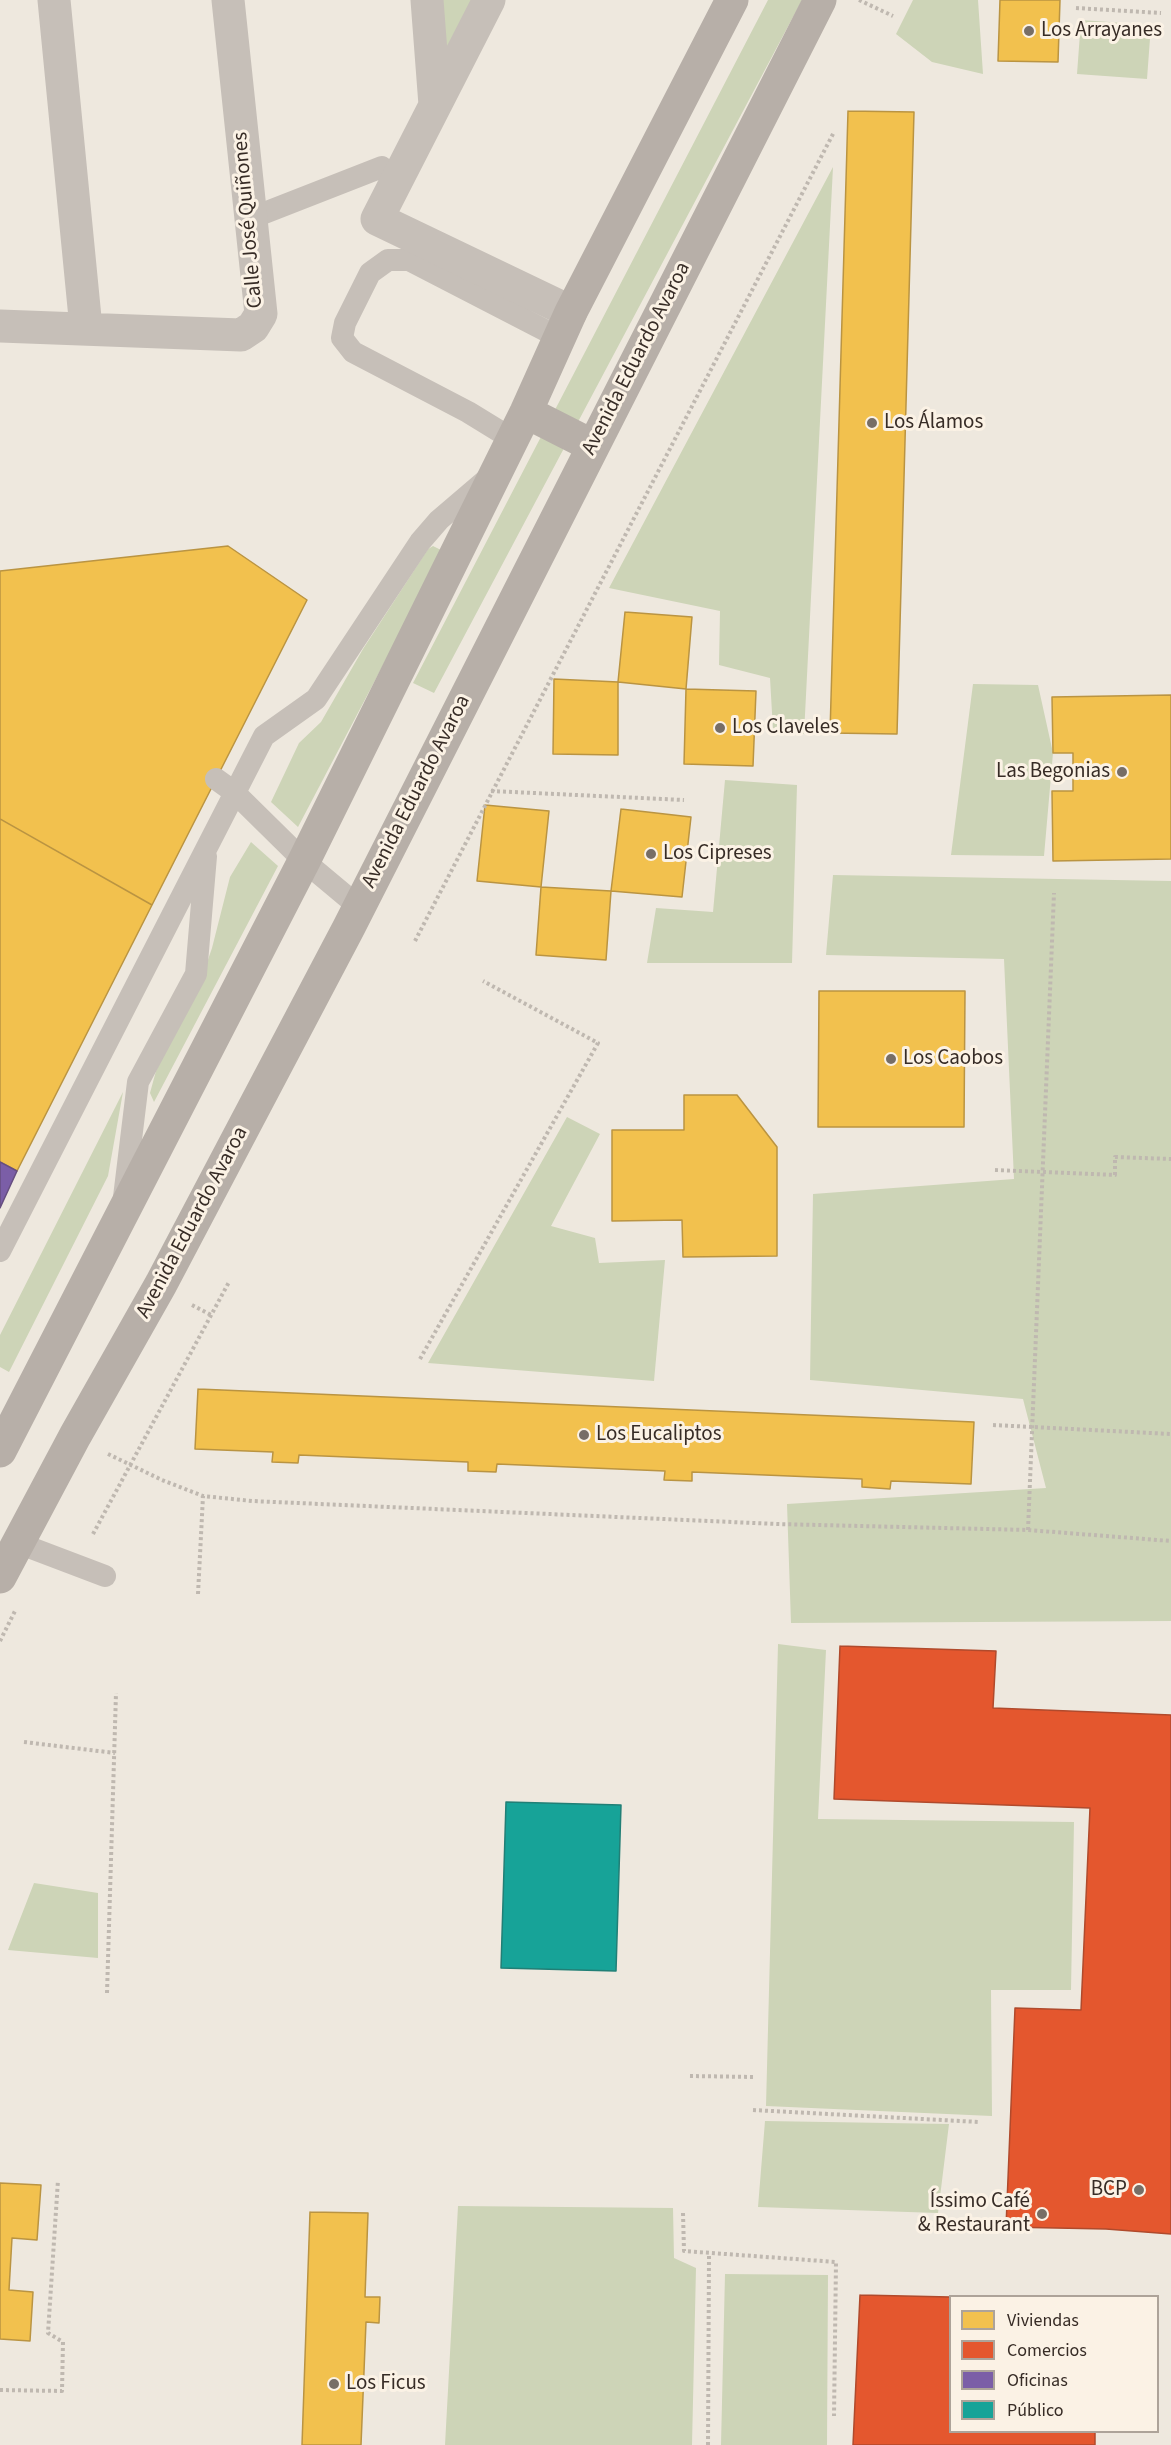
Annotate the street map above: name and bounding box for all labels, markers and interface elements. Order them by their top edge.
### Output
place label: Los Arrayanes [1041,18,1162,44]
marker: Los Arrayanes [1022,24,1036,38]
street label: Calle José Quiñones [229,131,269,309]
street label: Avenida Eduardo Avaroa [577,258,697,460]
place label: Los Álamos [884,410,983,436]
marker: Los Álamos [865,416,879,430]
street label: Avenida Eduardo Avaroa [357,691,477,893]
place label: Los Claveles [732,715,839,741]
marker: Los Claveles [713,721,727,735]
place label: Las Begonias [996,759,1110,785]
marker: Las Begonias [1115,765,1129,779]
place label: Los Cipreses [663,841,772,867]
marker: Los Cipreses [644,847,658,861]
place label: Los Caobos [903,1046,1003,1072]
marker: Los Caobos [884,1052,898,1066]
street label: Avenida Eduardo Avaroa [132,1123,254,1323]
place label: Los Eucaliptos [596,1422,721,1448]
marker: Los Eucaliptos [577,1428,591,1442]
place label: BCP [1091,2177,1127,2203]
marker: BCP [1132,2183,1146,2197]
place label: Íssimo Café & Restaurant [918,2189,1030,2239]
marker: Íssimo Café & Restaurant [1035,2207,1049,2221]
legend [949,2295,1159,2433]
text: Viviendas [1007,2308,1079,2333]
text: Comercios [1007,2338,1087,2363]
text: Oficinas [1007,2368,1068,2393]
place label: Los Ficus [346,2371,426,2397]
marker: Los Ficus [327,2377,341,2391]
text: Público [1007,2398,1064,2423]

